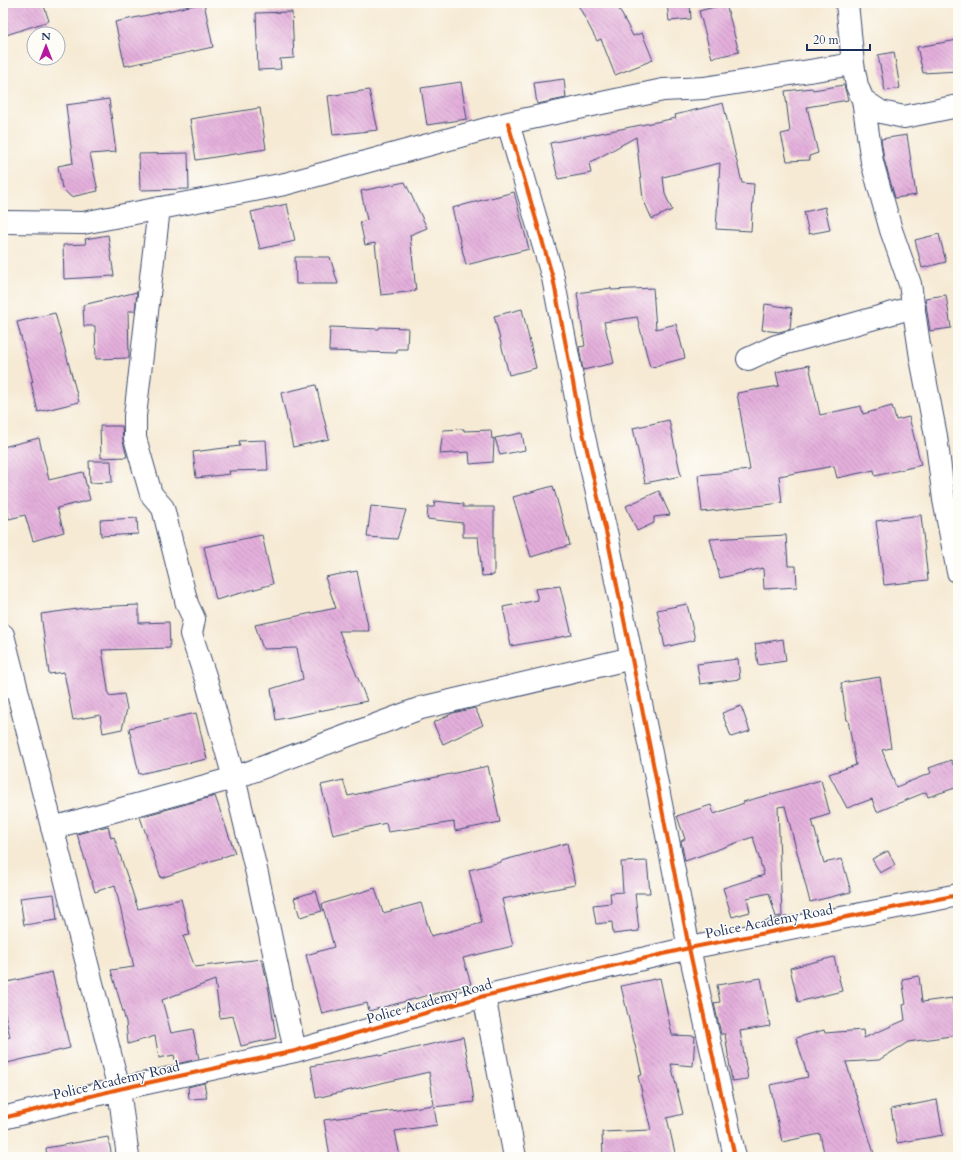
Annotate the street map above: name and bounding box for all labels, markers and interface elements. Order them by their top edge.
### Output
north arrow [26,26,66,66]
scale bar [807,26,870,52]
text: N [41,29,51,44]
text: 20 m [813,32,840,48]
street label: Police Academy Road [704,900,835,943]
street label: Police Academy Road [364,974,495,1029]
street label: Police Academy Road [51,1057,182,1104]

